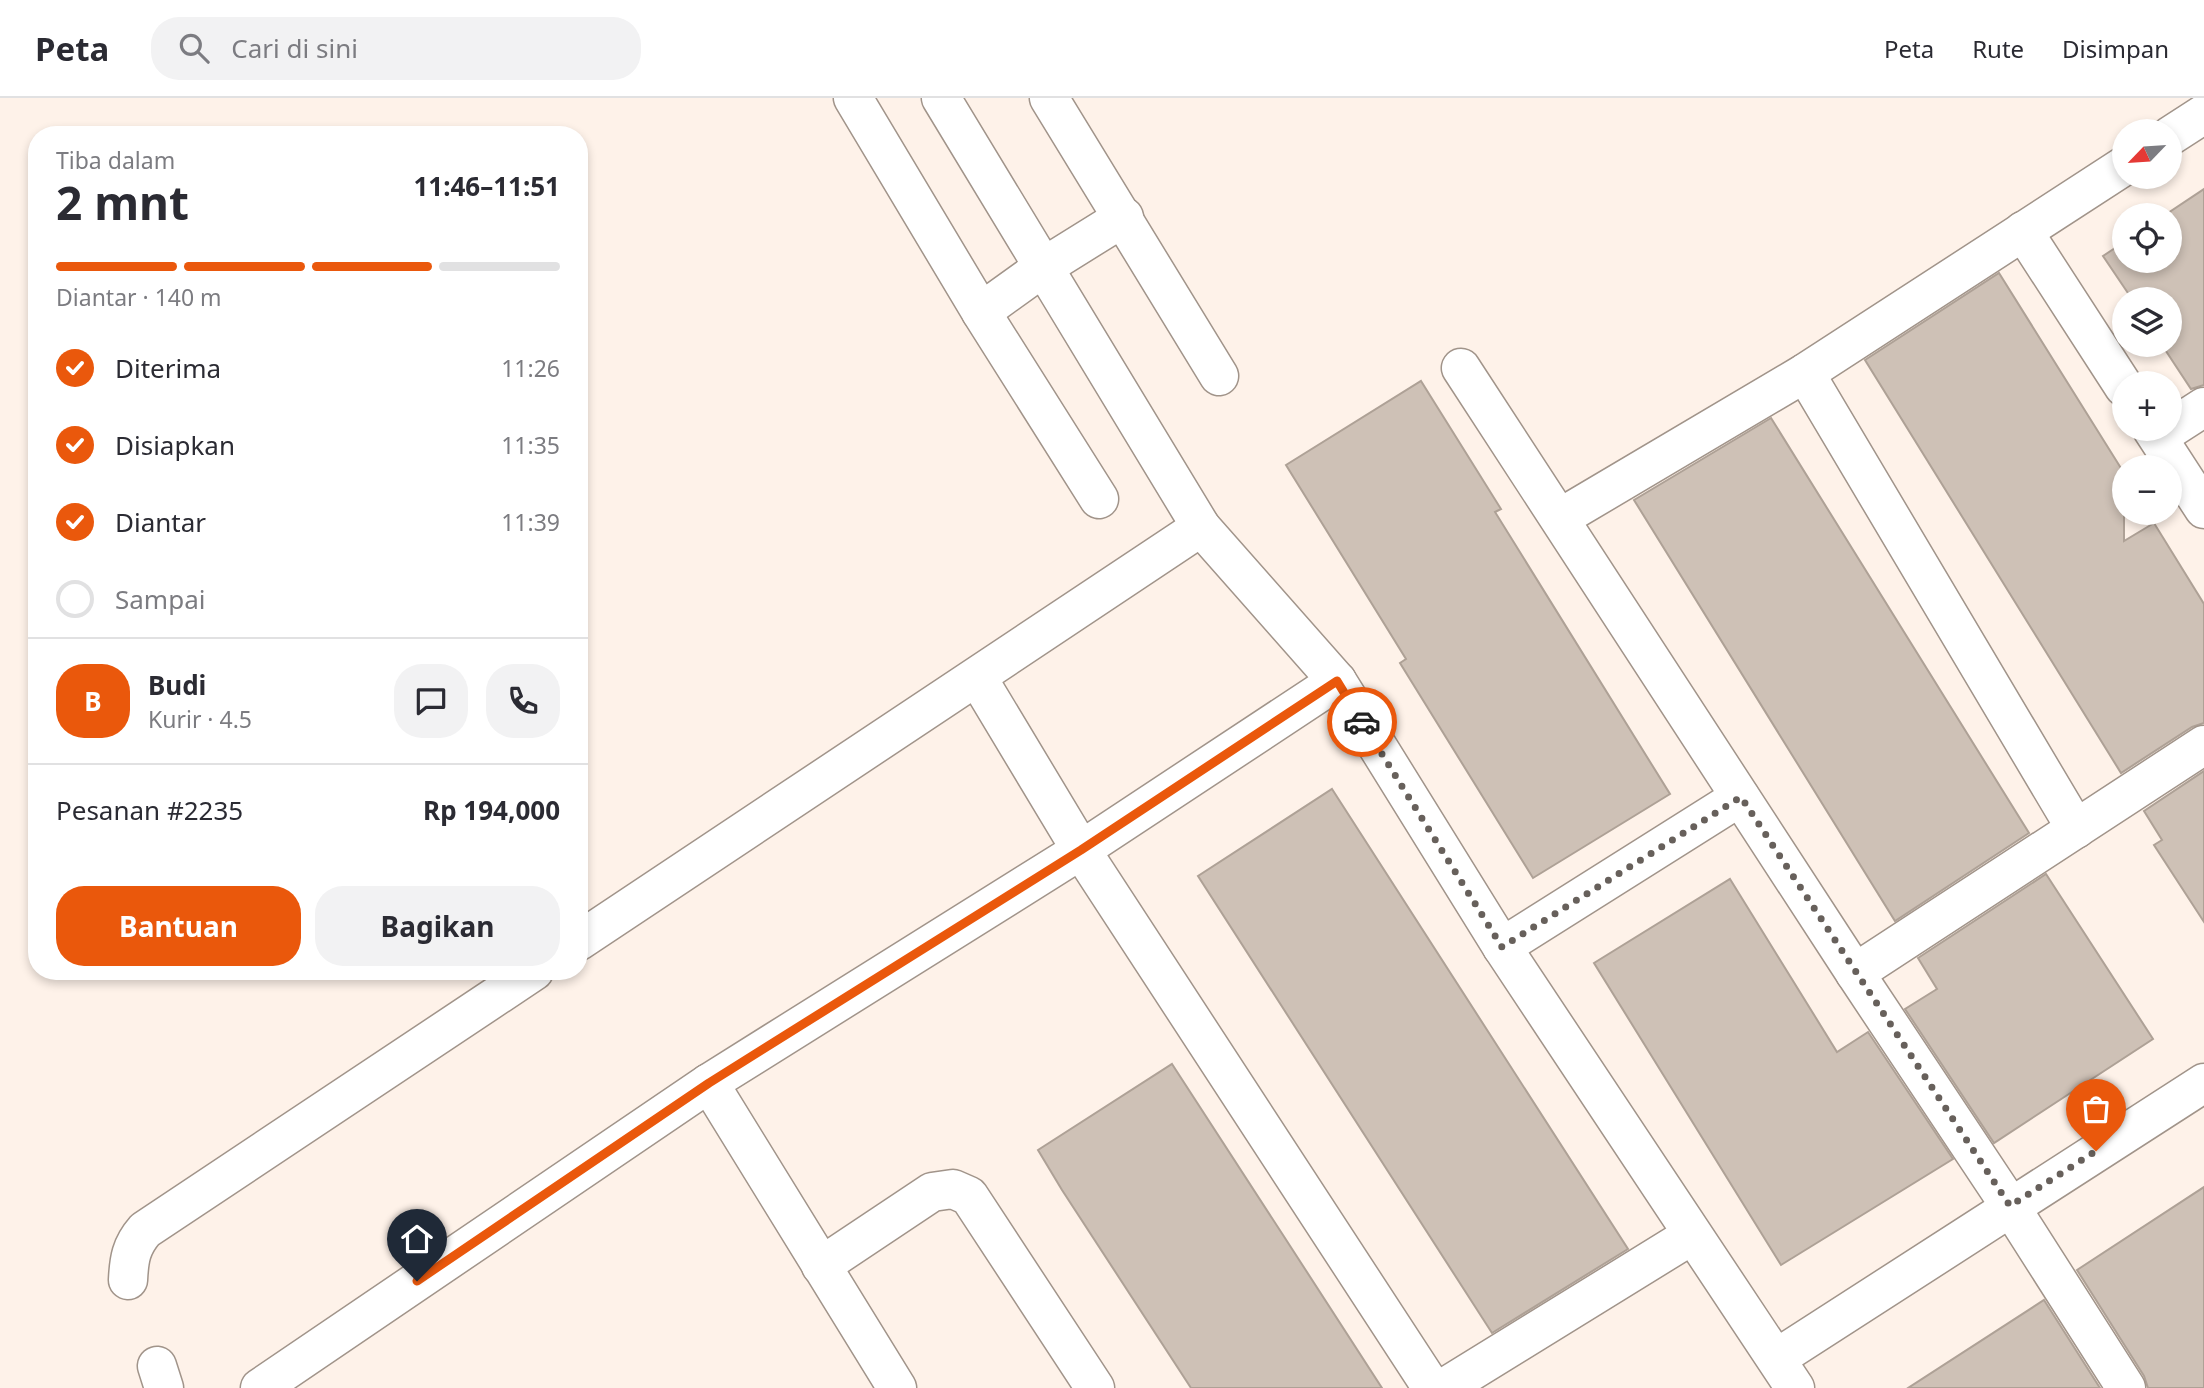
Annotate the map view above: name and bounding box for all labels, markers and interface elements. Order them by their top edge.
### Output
search box [151,17,641,80]
text: Peta [35,26,109,71]
icon: search [175,29,213,67]
text: Cari di sini [231,30,358,66]
text: Peta [1884,32,1934,65]
text: Rute [1972,32,2024,65]
text: Disimpan [2062,32,2169,65]
north arrow [2112,119,2182,189]
map controls [2112,119,2182,525]
text: Tiba dalam [56,144,175,176]
text: 11:46–11:51 [413,168,560,204]
text: 2 mnt [56,171,189,233]
button: locate [2112,203,2182,273]
text: Diantar · 140 m [56,281,222,313]
button: layers [2112,287,2182,357]
icon: check [56,349,94,387]
text: Diterima [115,350,221,386]
text: 11:26 [501,352,560,384]
button: + [2112,371,2182,441]
icon: check [56,426,94,464]
text: Disiapkan [115,427,235,463]
text: 11:35 [501,429,560,461]
button: − [2112,455,2182,525]
icon: check [56,503,94,541]
text: Diantar [115,504,206,540]
text: 11:39 [501,506,560,538]
text: Sampai [115,581,205,617]
button: chat [394,664,468,738]
button: phone [486,664,560,738]
text: Budi [148,667,206,703]
text: B [84,683,102,719]
courier [1327,687,1397,757]
text: Kurir · 4.5 [148,703,252,735]
icon: car [1343,703,1381,741]
text: Pesanan #2235 [56,792,243,828]
text: Rp 194,000 [423,792,560,828]
button: Bantuan [56,886,301,966]
button: Bagikan [315,886,560,966]
pin [2066,1079,2126,1151]
icon: bag [2077,1090,2115,1128]
pin [387,1209,447,1281]
icon: home [398,1220,436,1258]

